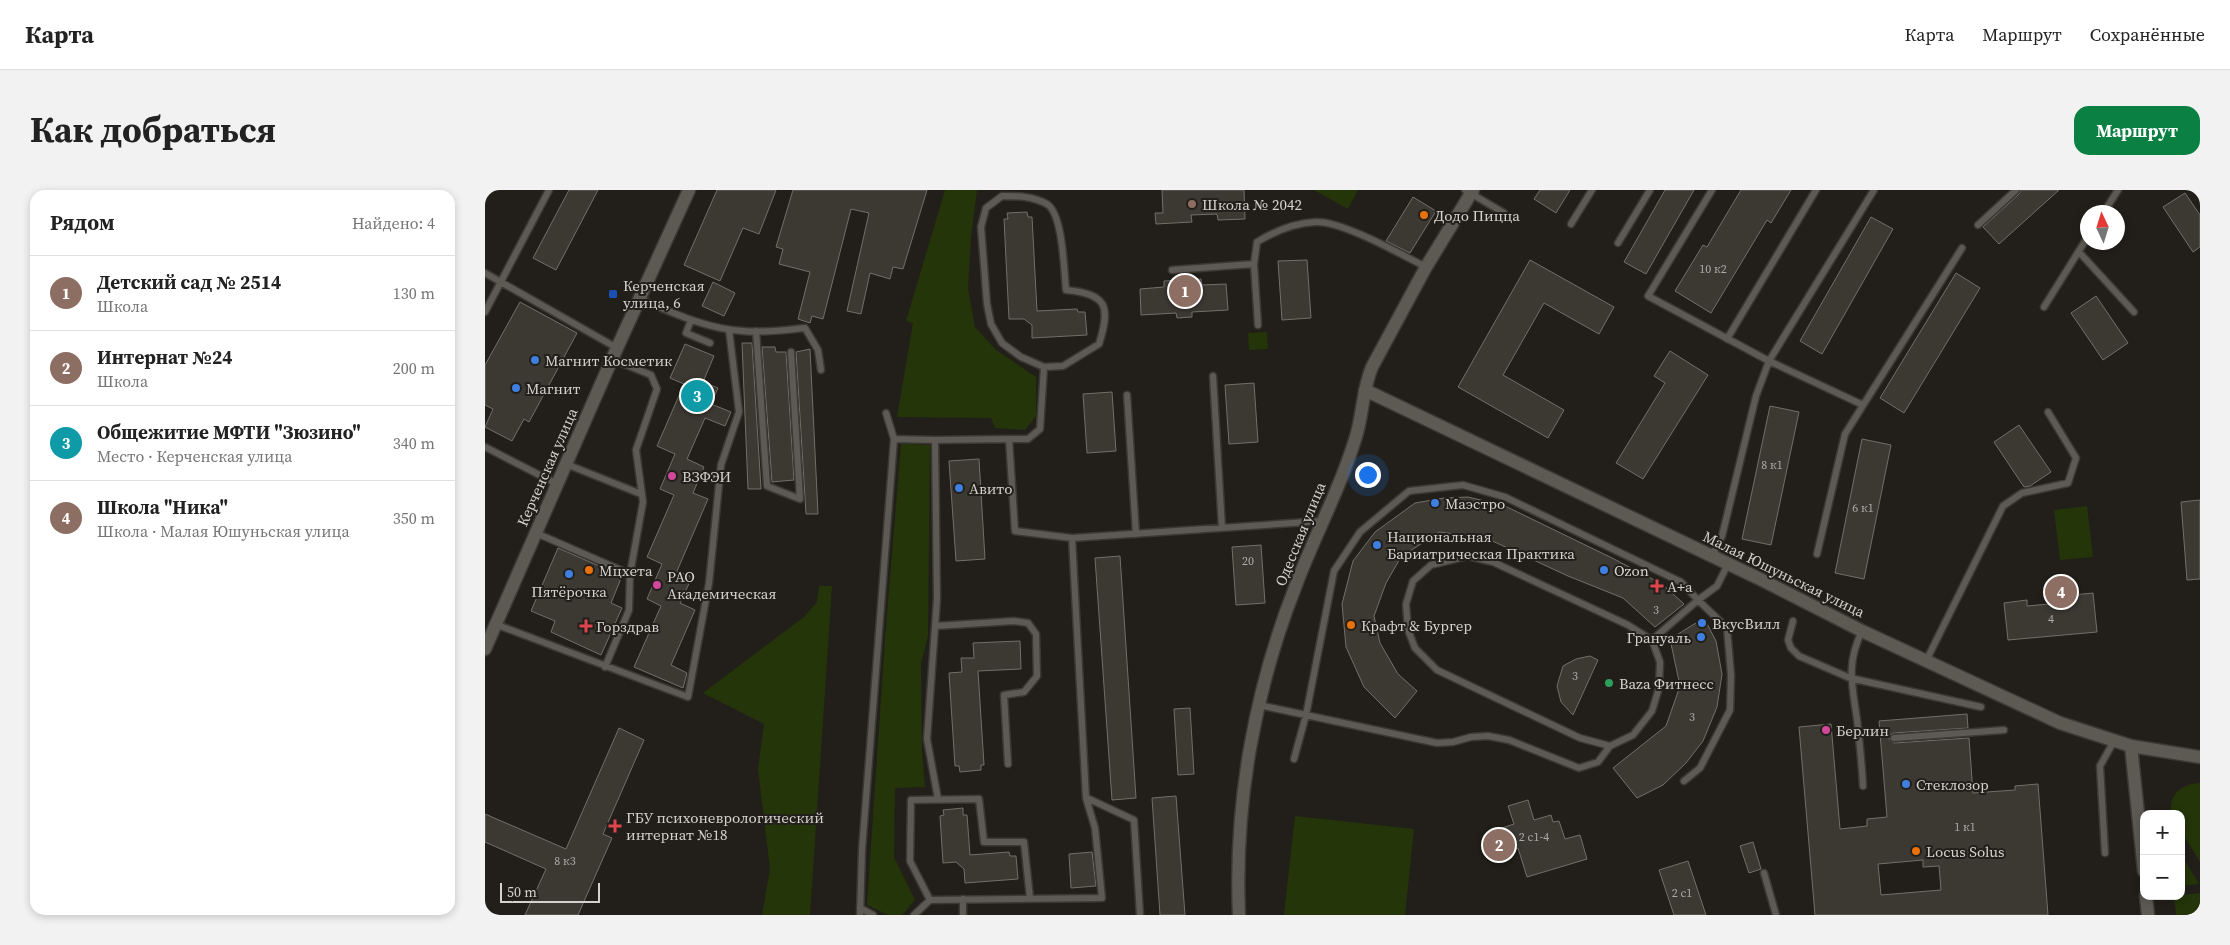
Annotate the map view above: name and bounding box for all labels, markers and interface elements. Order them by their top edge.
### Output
text: Карта [25,18,94,51]
text: Карта [1905,22,1954,47]
text: Маршрут [1982,22,2062,47]
text: Сохранённые [2090,22,2205,47]
text: Как добраться [30,106,276,154]
button: Маршрут [2074,106,2200,155]
place label: Школа № 2042 [1202,194,1302,215]
marker: Школа № 2042 [1186,198,1198,210]
place label: Додо Пицца [1434,205,1520,226]
north arrow [2080,205,2125,250]
text: Рядом [50,208,115,237]
marker: Додо Пицца [1418,209,1430,221]
text: Найдено: 4 [352,212,435,234]
house number: 10 к2 [1699,261,1727,277]
text: Детский сад № 2514 [97,269,281,295]
pin: 1 [1169,272,1201,310]
place label: Керченская улица, 6 [623,275,705,313]
text: 1 [62,282,70,304]
text: 130 m [393,282,435,304]
marker: Керченская улица, 6 [607,288,619,300]
text: Школа [97,295,148,317]
text: Интернат №24 [97,344,233,370]
place label: Магнит Косметик [545,350,673,371]
marker: Магнит Косметик [529,354,541,366]
text: 2 [62,357,70,379]
text: 200 m [393,357,435,379]
text: Школа [97,370,148,392]
pin: 3 [681,377,713,415]
place label: Магнит [526,378,581,399]
marker: Магнит [510,382,522,394]
street label: Керченская улица [512,404,583,529]
text: Общежитие МФТИ "Зюзино" [97,419,361,445]
text: 3 [62,432,70,454]
text: 340 m [393,432,435,454]
text: Место · Керченская улица [97,445,292,467]
house number: 8 к1 [1761,457,1783,473]
your location [1355,462,1381,488]
place label: ВЗФЭИ [682,466,731,487]
marker: ВЗФЭИ [666,470,678,482]
place label: Авито [969,478,1012,499]
street label: Одесская улица [1270,479,1331,589]
marker: Авито [953,482,965,494]
place label: Маэстро [1445,493,1505,514]
text: Школа "Ника" [97,494,228,520]
marker: Маэстро [1429,497,1441,509]
house number: 6 к1 [1852,500,1874,516]
text: 4 [62,507,70,529]
text: 350 m [393,507,435,529]
text: Школа · Малая Юшуньская улица [97,520,350,542]
place label: Национальная Бариатрическая Практика [1387,526,1575,564]
street label: Малая Юшуньская улица [1700,526,1869,623]
marker: Национальная Бариатрическая Практика [1371,539,1383,551]
house number: 20 [1242,553,1254,569]
place label: Мцхета [599,560,653,581]
place label: Ozon [1614,560,1649,581]
marker: Мцхета [583,564,595,576]
marker: Ozon [1598,564,1610,576]
place label: РАО Академическая [667,566,776,604]
marker: Пятёрочка [563,568,575,580]
pin: 4 [2045,573,2077,611]
place label: А+а [1667,576,1693,597]
marker: РАО Академическая [651,579,663,591]
marker: А+а [1651,580,1663,592]
place label: Пятёрочка [531,581,607,602]
house number: 3 [1653,602,1659,618]
house number: 4 [2048,611,2054,627]
place label: ВкусВилл [1712,613,1780,634]
place label: Крафт & Бургер [1361,615,1472,636]
place label: Горздрав [596,616,659,637]
marker: ВкусВилл [1696,617,1708,629]
marker: Крафт & Бургер [1345,619,1357,631]
marker: Горздрав [580,620,592,632]
place label: Грануаль [1626,627,1691,648]
marker: Грануаль [1695,631,1707,643]
house number: 3 [1572,668,1578,684]
place label: Baza Фитнесс [1619,673,1714,694]
marker: Baza Фитнесс [1603,677,1615,689]
house number: 3 [1689,709,1695,725]
place label: Берлин [1836,720,1889,741]
marker: Берлин [1820,724,1832,736]
place label: Стеклозор [1916,774,1989,795]
marker: Стеклозор [1900,778,1912,790]
place label: ГБУ психоневрологический интернат №18 [626,807,824,845]
map controls [2140,810,2185,900]
button: + [2140,810,2185,855]
marker: ГБУ психоневрологический интернат №18 [608,819,622,833]
house number: 1 к1 [1954,819,1976,835]
pin: 2 [1483,826,1515,864]
house number: 2 с1-4 [1519,829,1549,845]
place label: Locus Solus [1926,841,2005,862]
marker: Locus Solus [1910,845,1922,857]
house number: 8 к3 [554,853,576,869]
button: − [2140,855,2185,900]
scale bar [500,880,600,903]
text: 50 m [507,882,537,902]
house number: 2 с1 [1672,885,1692,901]

